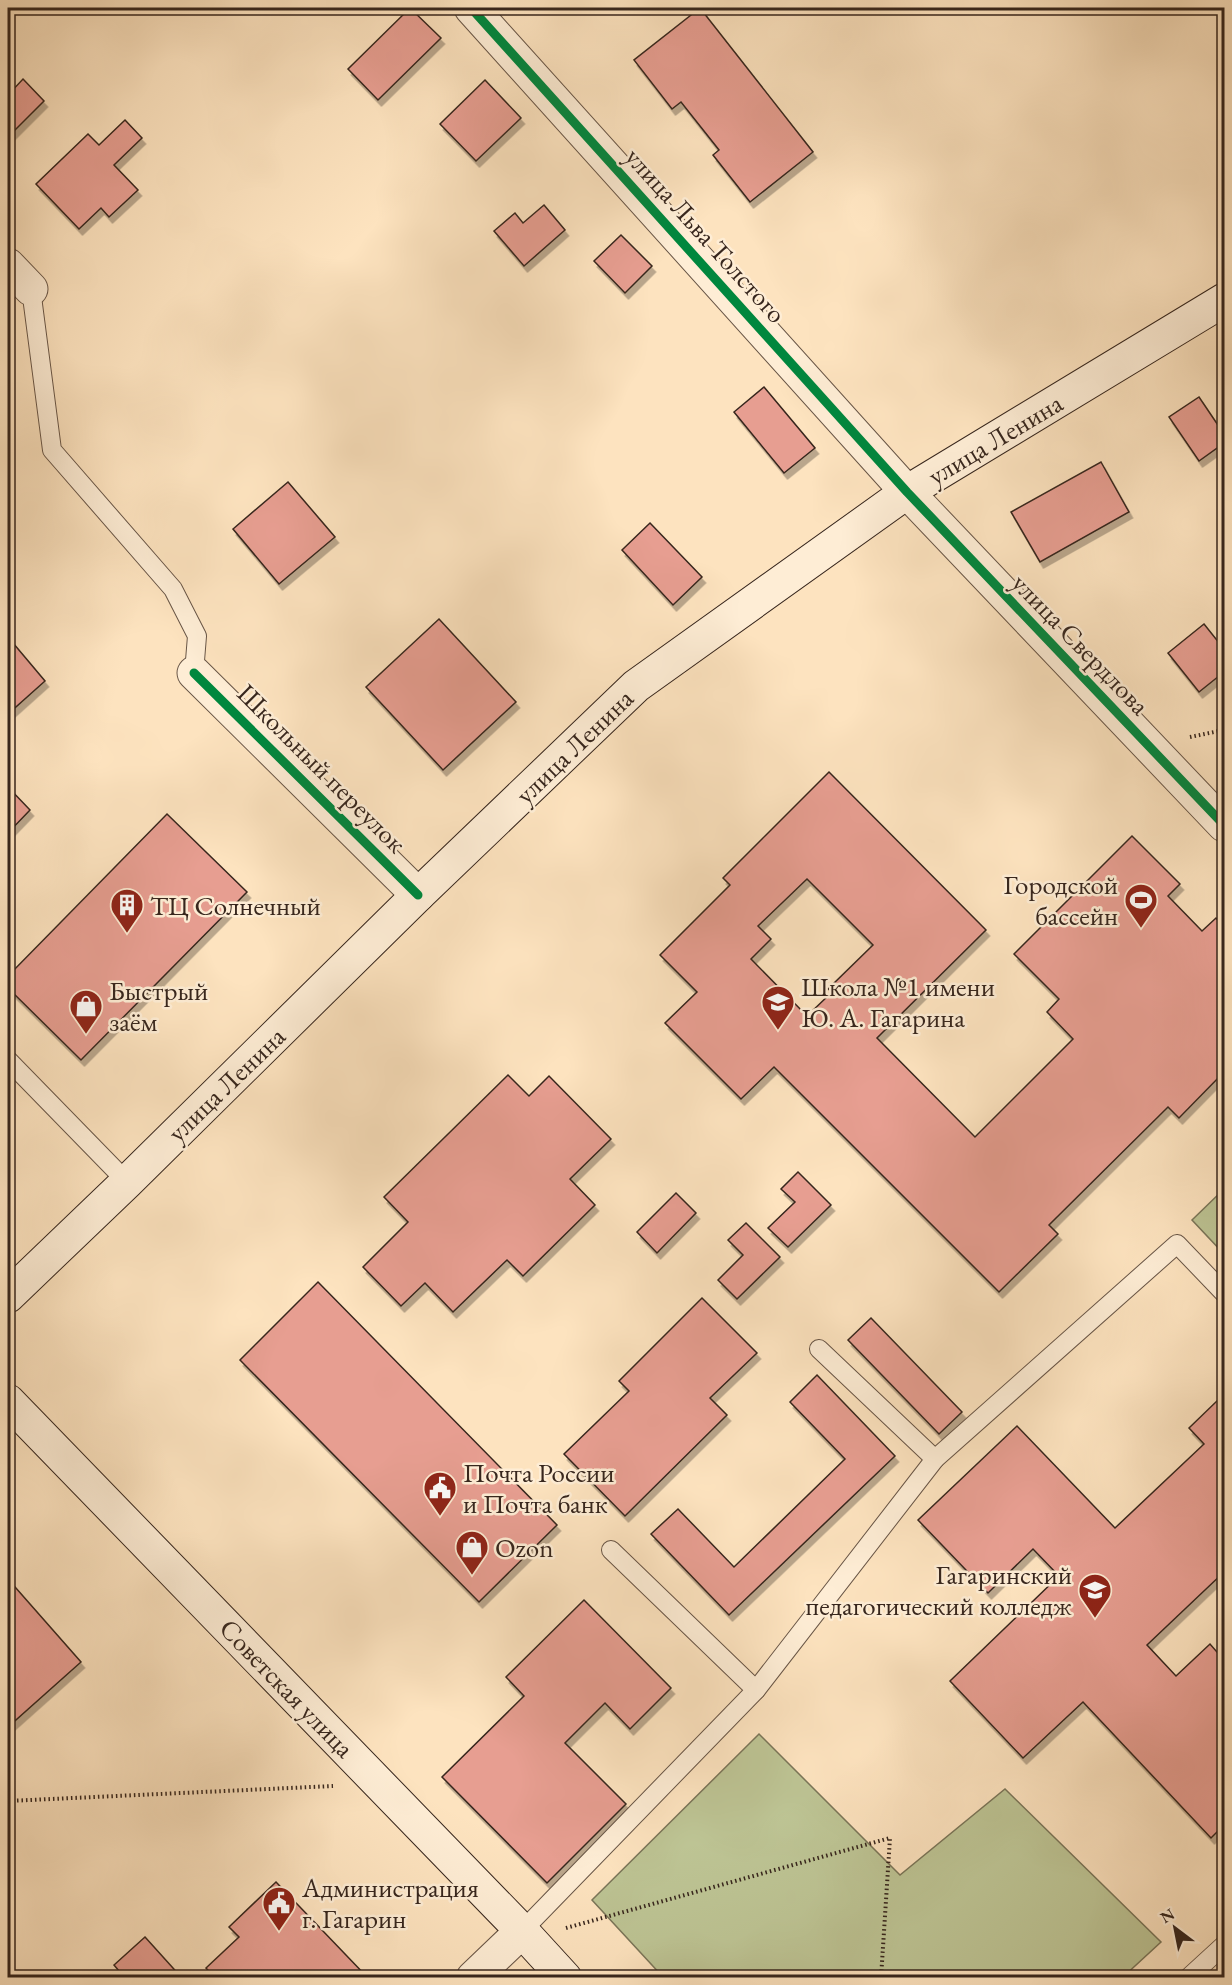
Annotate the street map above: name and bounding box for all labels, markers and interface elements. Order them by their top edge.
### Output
street label: улица Льва Толстого [618,140,794,330]
street label: улица Ленина [921,385,1069,493]
street label: улица Свердлова [1005,566,1158,722]
street label: Школьный переулок [230,676,414,860]
street label: улица Ленина [507,681,641,811]
place label: Городской бассейн [1004,867,1118,933]
sports icon: Городской бассейн [1123,882,1159,929]
building icon: ТЦ Солнечный [109,887,145,934]
place label: ТЦ Солнечный [150,888,321,923]
place label: Школа №1 имени Ю. А. Гагарина [801,969,995,1035]
place label: Быстрый заём [109,973,208,1039]
school or university icon: Школа №1 имени Ю. А. Гагарина [760,984,796,1031]
shop icon: Быстрый заём [68,988,104,1035]
street label: улица Ленина [159,1019,293,1149]
place label: Почта России и Почта банк [463,1455,615,1521]
public building icon: Почта России и Почта банк [422,1470,458,1517]
shop icon: Ozon [454,1529,490,1576]
place label: Ozon [495,1530,553,1565]
place label: Гагаринский педагогический колледж [806,1557,1072,1623]
school or university icon: Гагаринский педагогический колледж [1077,1572,1113,1619]
street label: Советская улица [212,1611,362,1765]
place label: Администрация г. Гагарин [301,1870,479,1936]
public building icon: Администрация г. Гагарин [261,1885,297,1932]
north arrow [1145,1898,1205,1958]
text: N [1156,1903,1178,1928]

